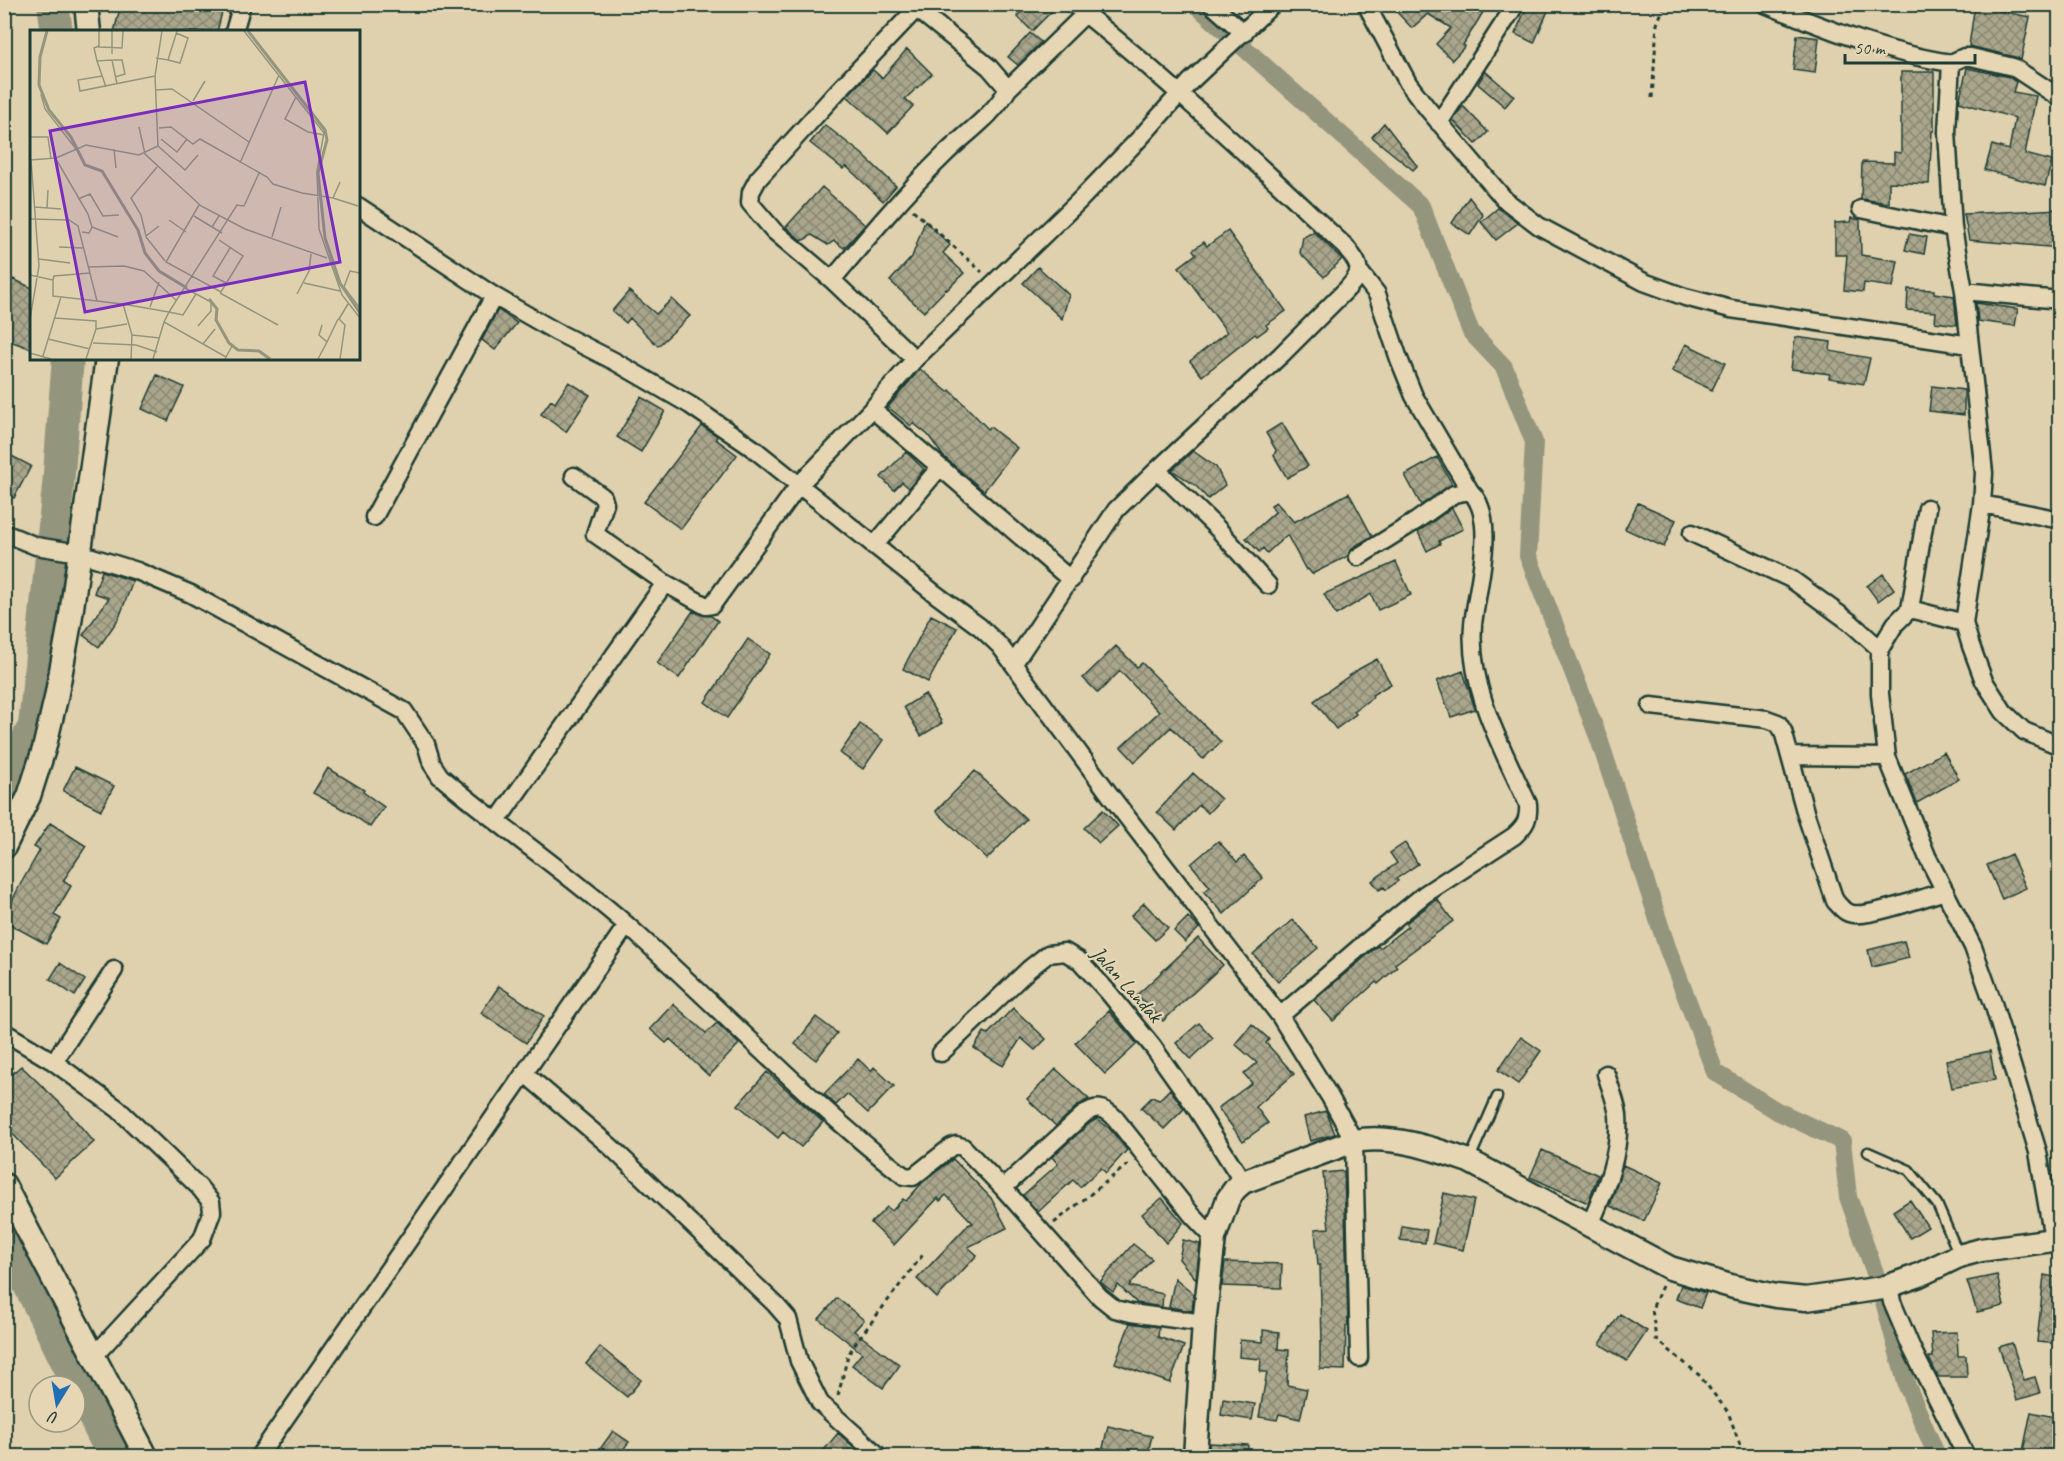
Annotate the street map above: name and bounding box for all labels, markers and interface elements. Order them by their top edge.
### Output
scale bar [1845,27,1976,65]
inset map [30,30,360,360]
text: 50 m [1854,37,1887,59]
street label: Jalan Landak [1085,940,1169,1029]
north arrow [27,1374,87,1434]
text: U [45,1407,60,1428]

